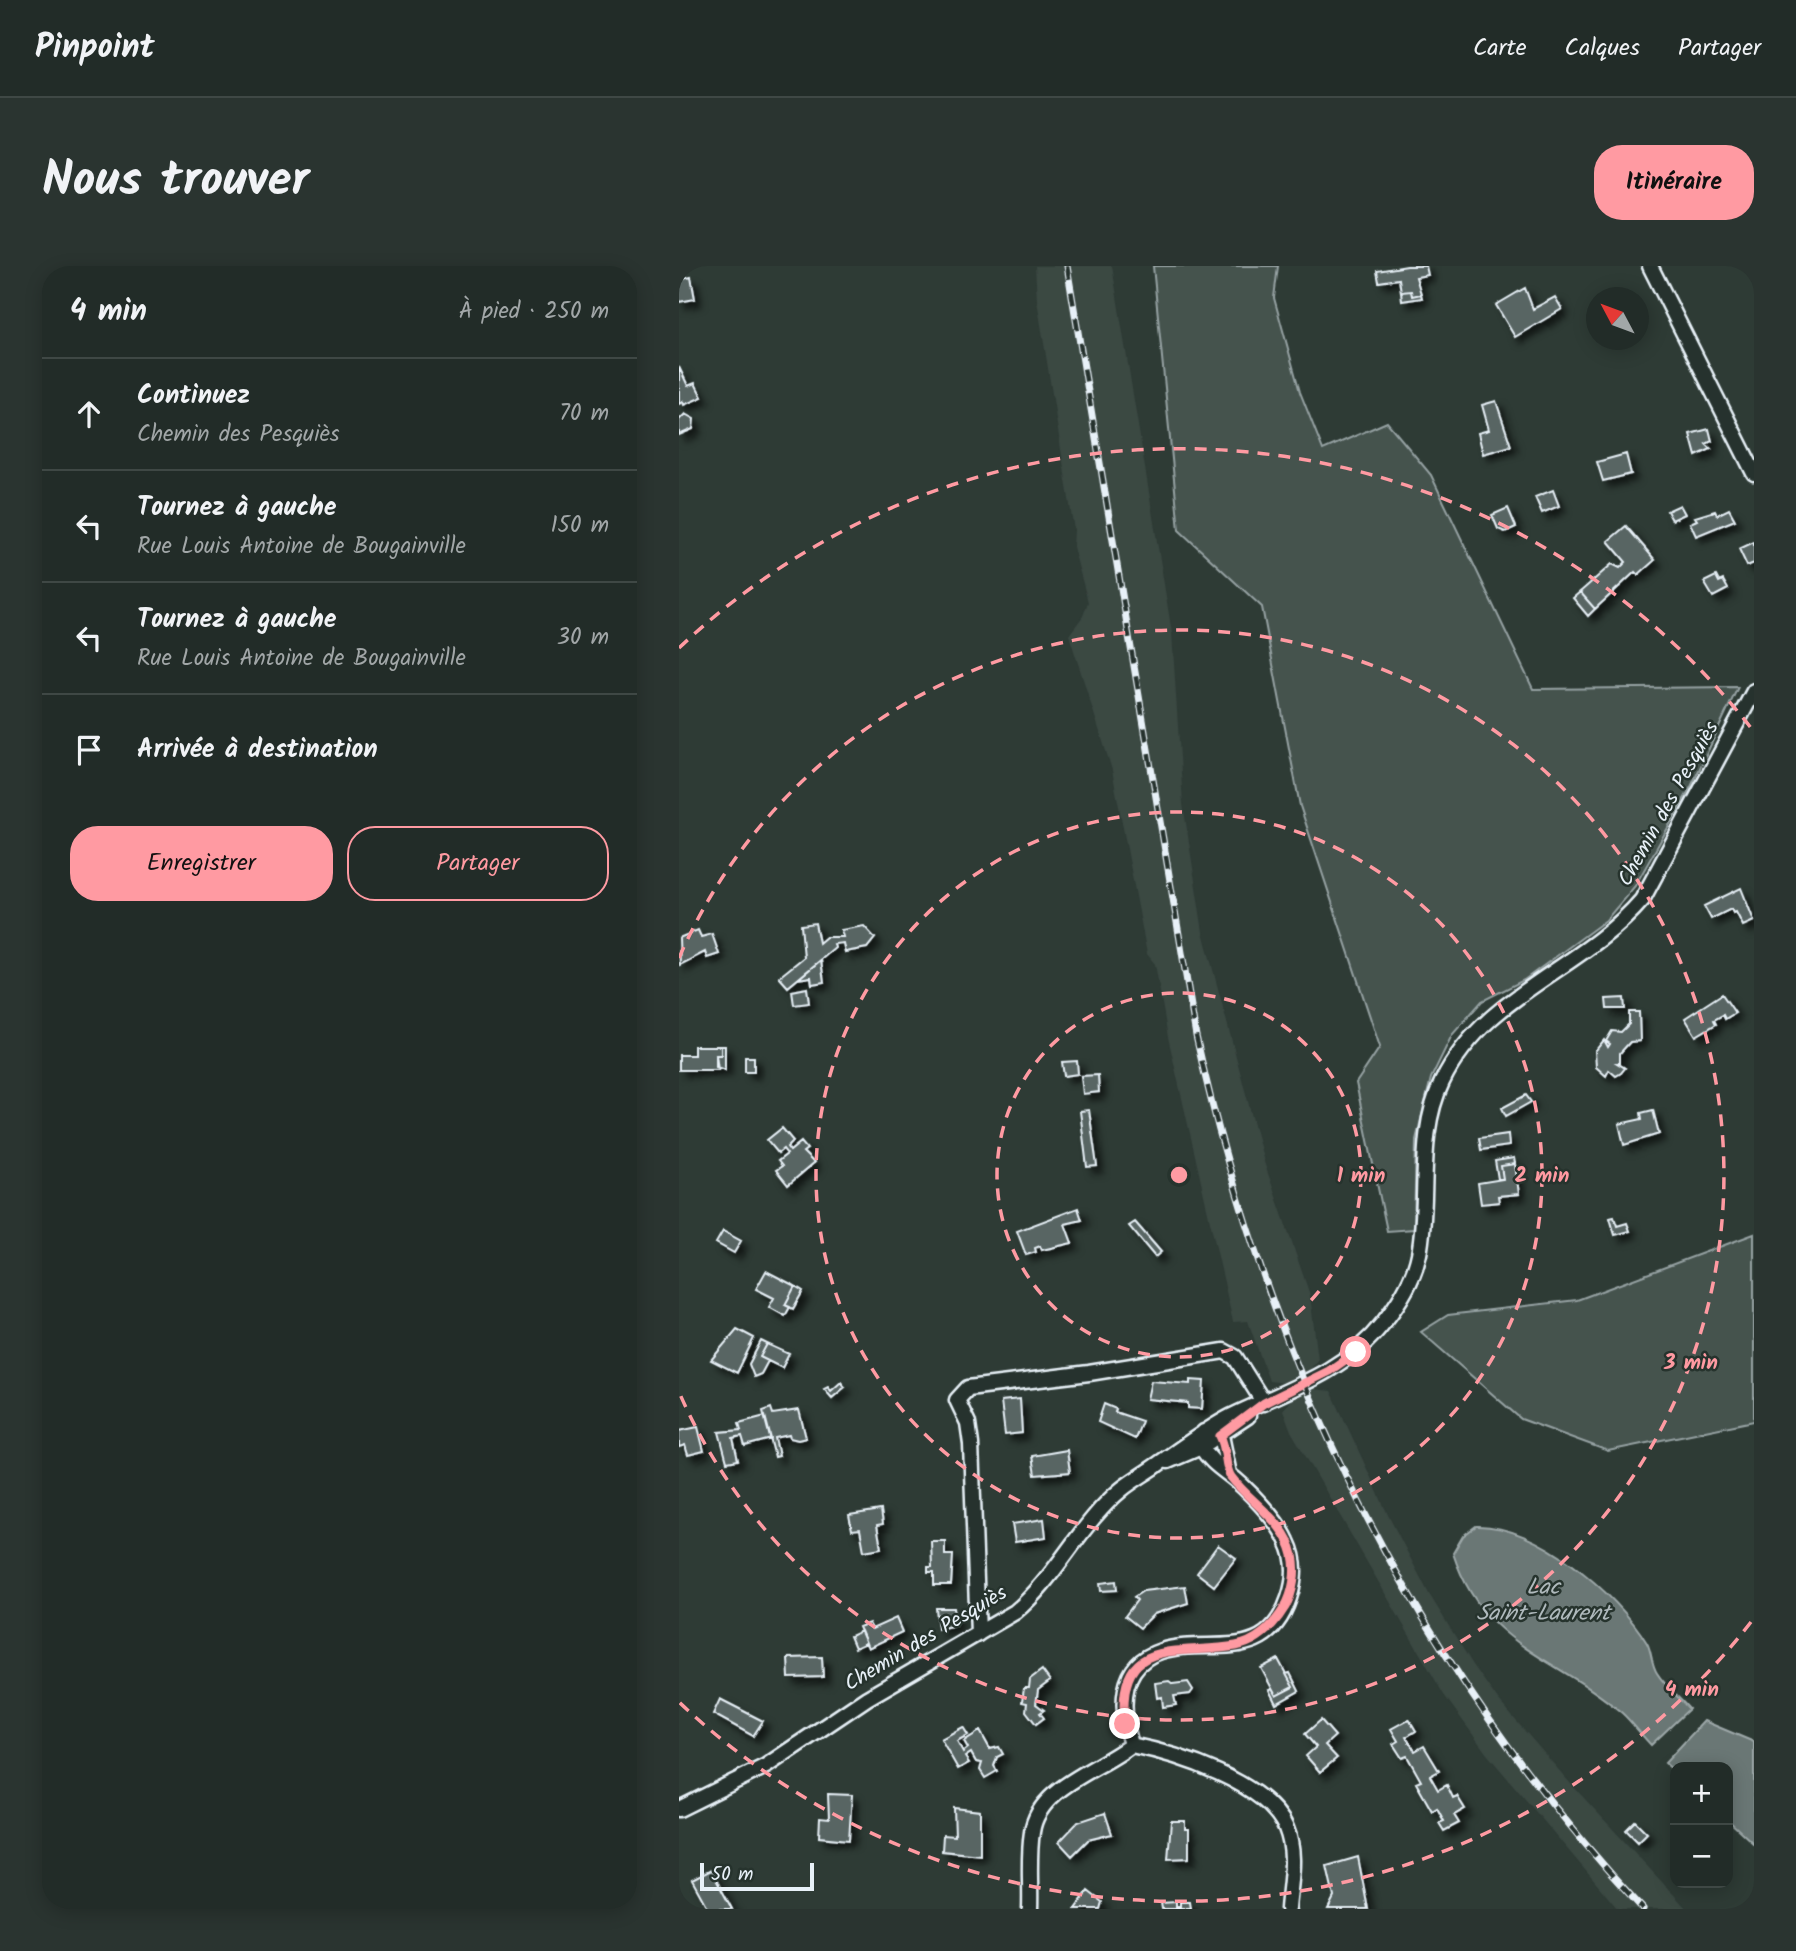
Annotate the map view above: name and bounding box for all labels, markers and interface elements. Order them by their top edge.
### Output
text: Pinpoint [35,22,155,75]
text: Carte [1473,29,1527,68]
text: Calques [1565,29,1640,68]
text: Partager [1678,29,1761,68]
text: Nous trouver [42,143,309,221]
button: Itinéraire [1594,145,1754,220]
north arrow [1586,287,1649,350]
text: 4 min [70,288,147,336]
text: À pied · 250 m [459,294,609,330]
text: Continuez [137,375,250,417]
icon: ahead [70,395,108,433]
text: 70 m [559,396,609,432]
text: Chemin des Pesquiès [137,417,340,453]
text: Tournez à gauche [137,487,337,529]
icon: left [70,507,108,545]
text: 150 m [550,508,609,544]
text: Rue Louis Antoine de Bougainville [137,529,466,565]
text: Tournez à gauche [137,599,337,641]
icon: left [70,619,108,657]
text: 30 m [557,620,609,656]
text: Rue Louis Antoine de Bougainville [137,641,466,677]
street label: Chemin des Pesquiès [1610,715,1728,893]
text: Arrivée à destination [137,729,378,771]
icon: arrive [70,731,108,769]
button: Enregistrer [70,826,333,901]
button: Partager [347,826,609,901]
text: 1 min [1337,1160,1385,1193]
text: 2 min [1515,1160,1569,1193]
centre of rings [1167,1163,1191,1187]
route start [1340,1336,1371,1367]
text: 3 min [1663,1347,1718,1380]
water label: Lac Saint-Laurent [1476,1570,1614,1632]
street label: Chemin des Pesquiès [838,1577,1014,1701]
text: 4 min [1665,1674,1719,1707]
route end [1109,1708,1140,1739]
map controls [1670,1762,1733,1888]
button: + [1670,1762,1733,1825]
button: − [1670,1825,1733,1888]
scale bar [700,1860,814,1892]
text: 50 m [711,1860,753,1890]

